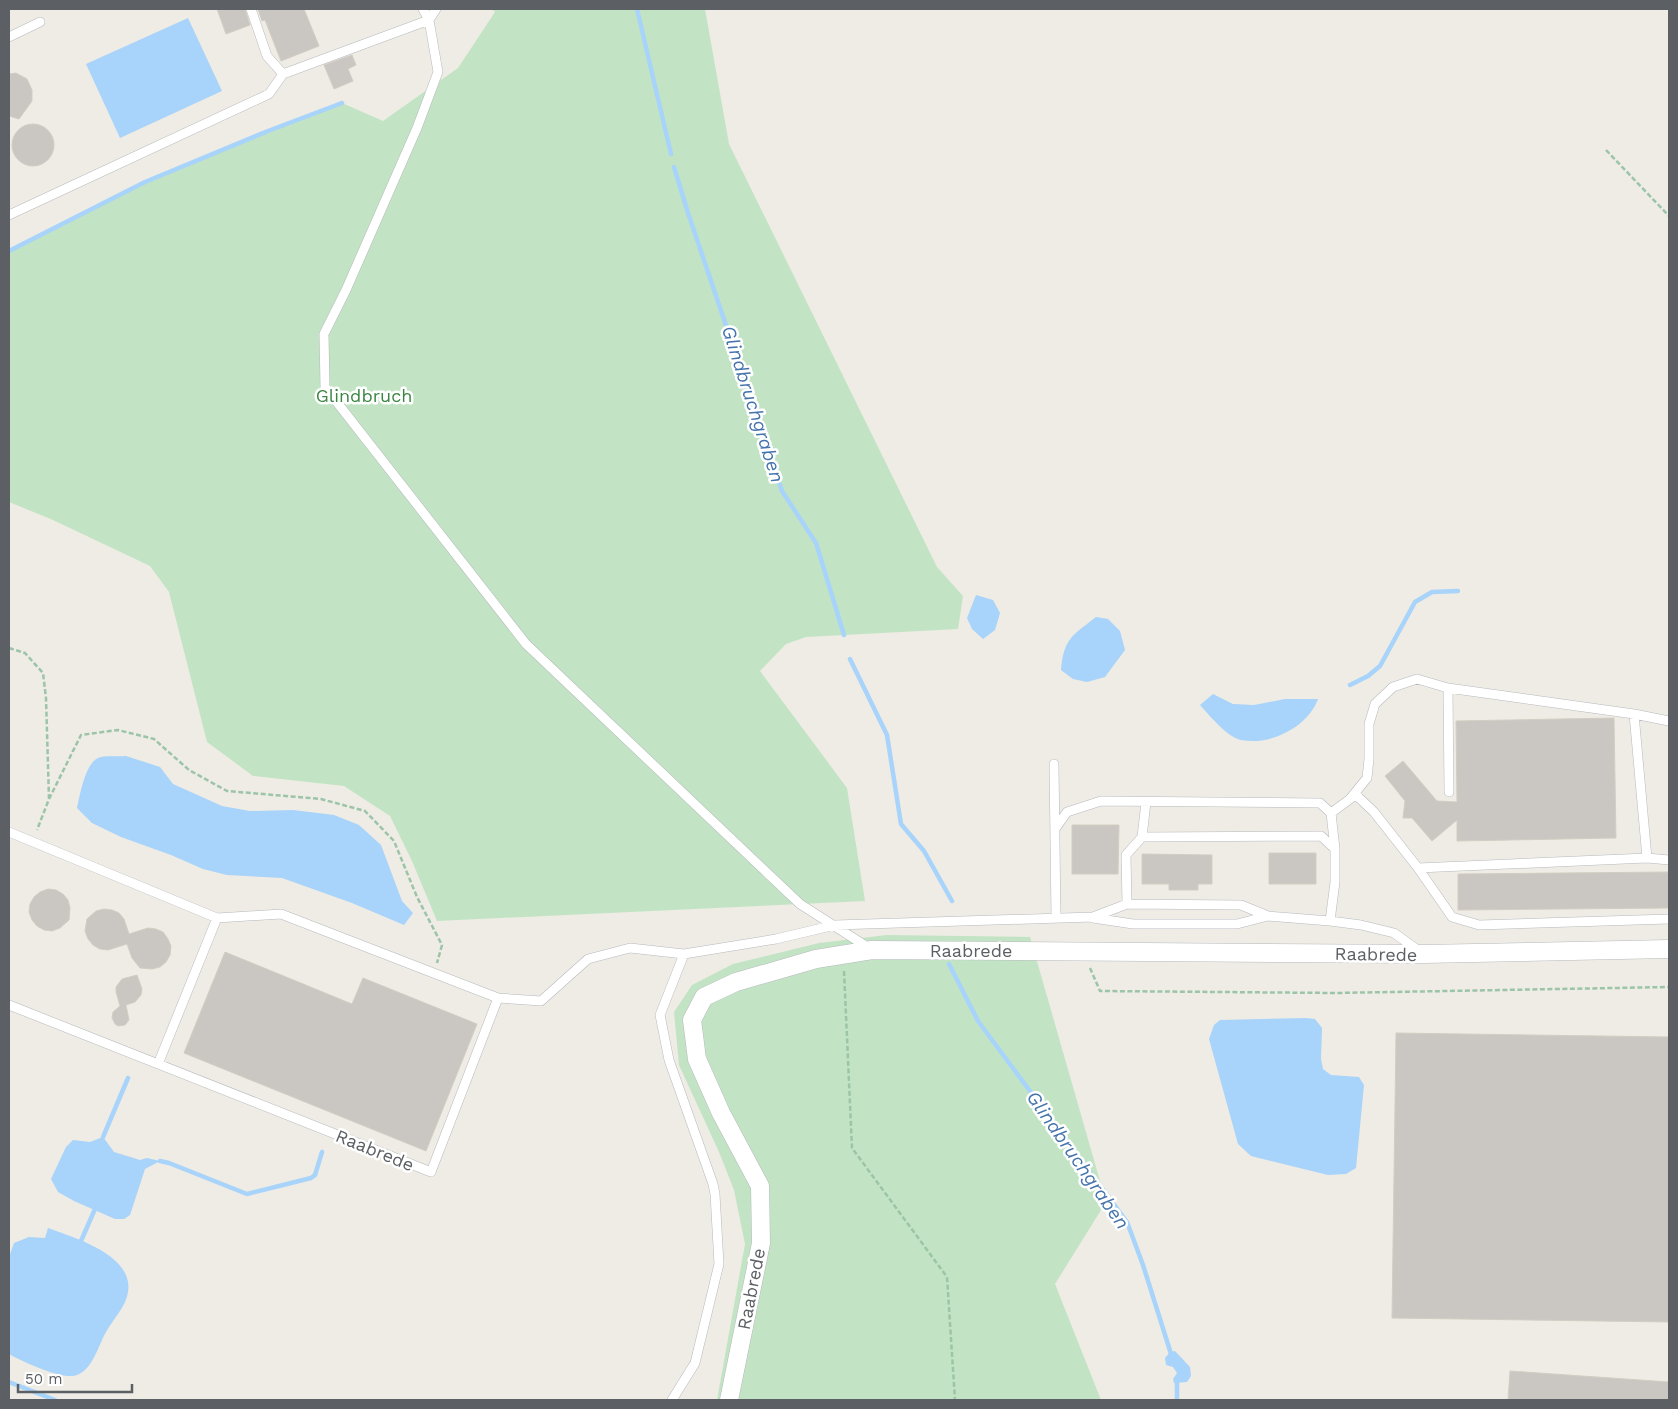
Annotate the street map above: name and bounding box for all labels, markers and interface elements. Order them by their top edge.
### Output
water label: Glindbruchgraben [717,323,789,485]
park label: Glindbruch [316,385,412,406]
street label: Raabrede [930,940,1012,961]
street label: Raabrede [1334,943,1418,965]
water label: Glindbruchgraben [1022,1086,1134,1234]
street label: Raabrede [333,1125,417,1175]
street label: Raabrede [733,1246,769,1332]
scale bar [18,1362,131,1394]
text: 50 m [25,1370,62,1388]

